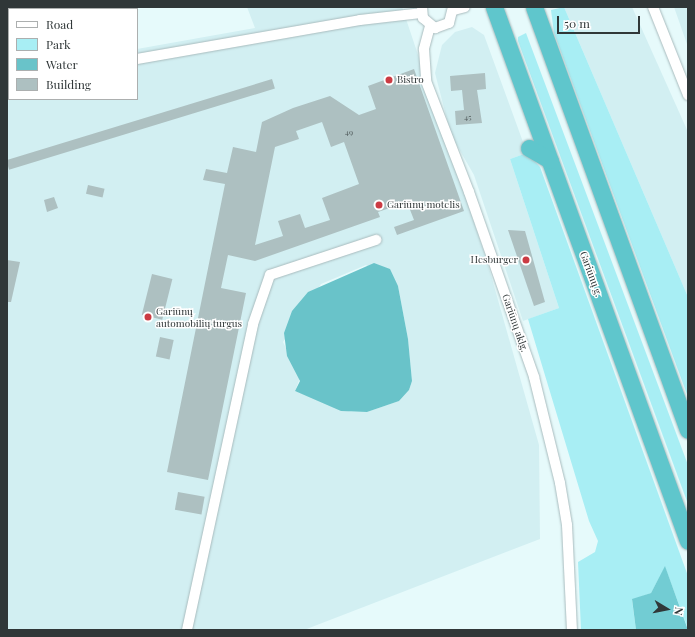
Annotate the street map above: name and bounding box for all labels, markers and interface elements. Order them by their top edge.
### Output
legend [8,8,138,100]
scale bar [559,8,642,34]
text: 50 m [564,15,590,31]
text: Road [46,16,73,32]
text: Park [46,36,71,52]
text: Water [46,56,78,72]
place label: Bistro [397,74,424,86]
marker: Bistro [384,75,394,85]
text: Building [46,76,91,92]
house number: 45 [464,112,472,122]
house number: 49 [345,127,353,137]
place label: Gariūnų motelis [387,199,460,211]
marker: Gariūnų motelis [374,200,384,210]
street label: Gariūnų g. [577,250,605,298]
place label: Hesburger [471,254,518,266]
marker: Hesburger [521,255,531,265]
street label: Gariūnų aklg. [500,293,530,353]
place label: Gariūnų automobilių turgus [156,305,242,328]
marker: Gariūnų automobilių turgus [143,312,153,322]
north arrow [647,589,687,629]
text: N [671,606,687,616]

